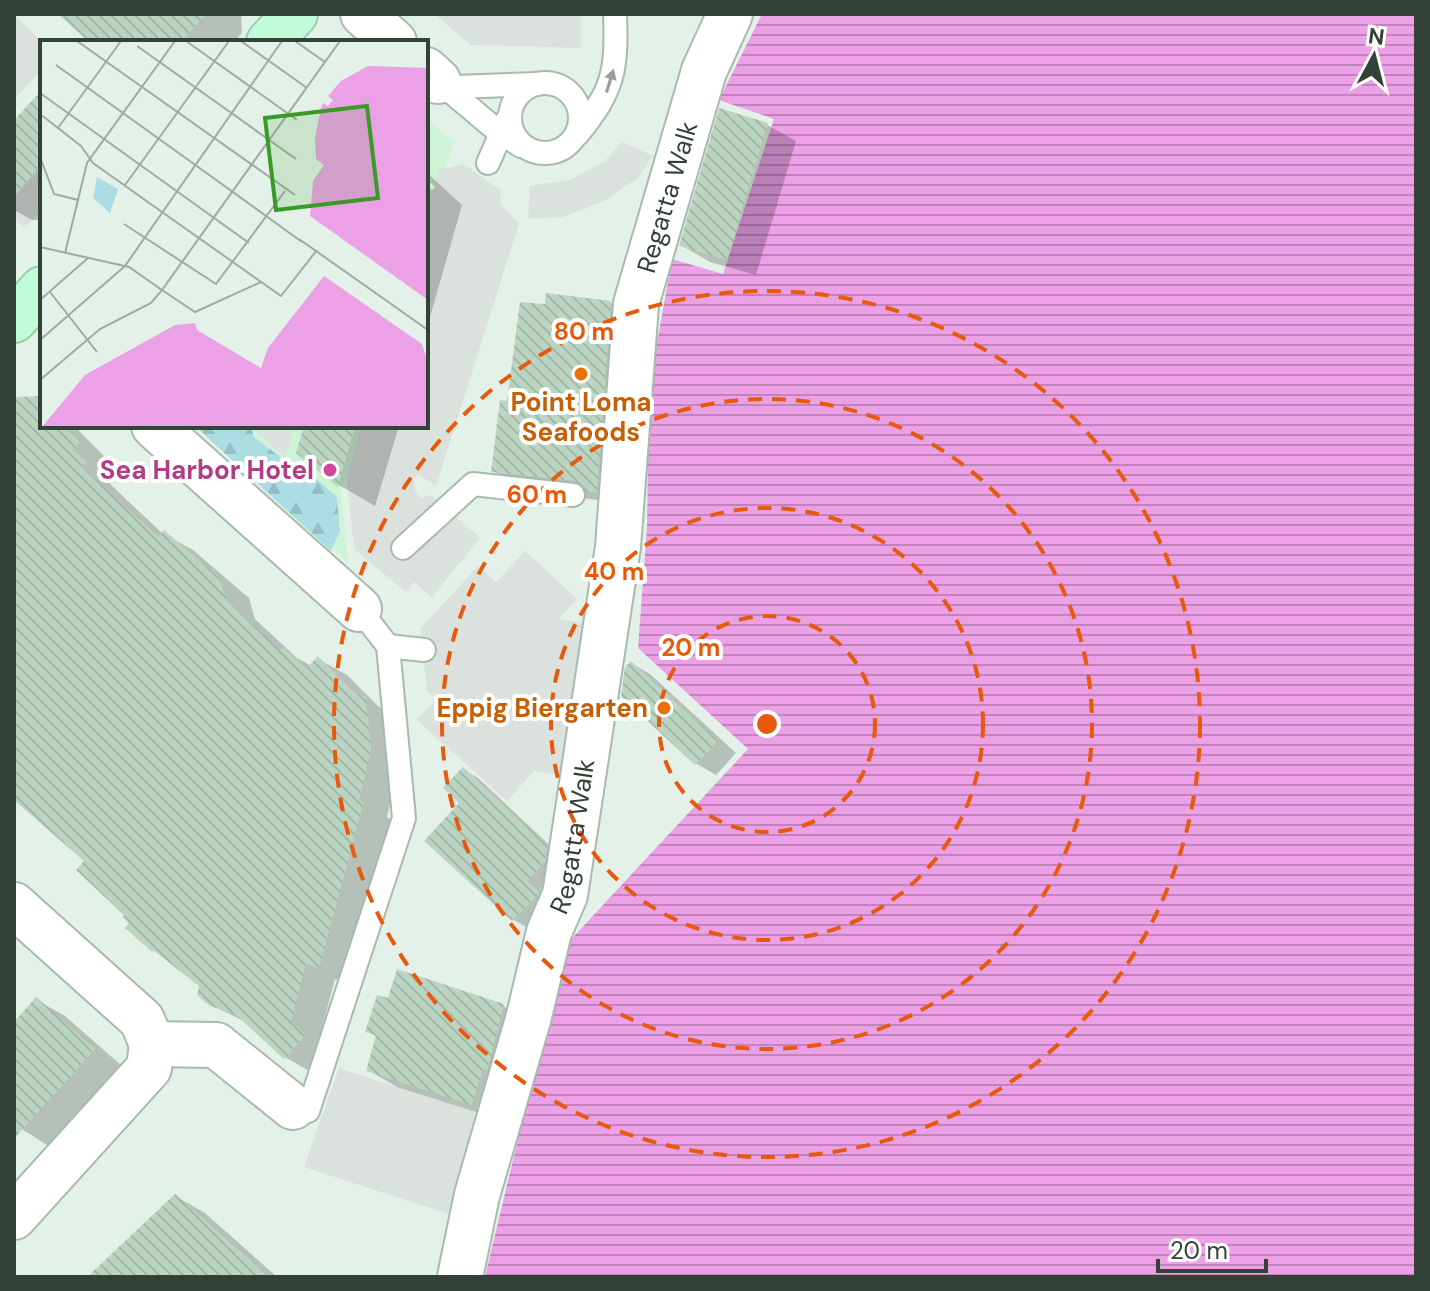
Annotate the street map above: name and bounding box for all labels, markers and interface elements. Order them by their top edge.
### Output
north arrow [1334,16,1414,96]
text: N [1367,21,1386,52]
inset map [40,40,428,428]
one-way arrow [605,69,617,93]
street label: Regatta Walk [629,117,705,277]
text: 80 m [554,316,614,347]
marker: Point Loma Seafoods [572,365,590,383]
place label: Point Loma Seafoods [510,385,652,449]
place label: Sea Harbor Hotel [100,453,314,487]
marker: Sea Harbor Hotel [321,461,339,479]
text: 60 m [507,479,567,510]
text: 40 m [584,556,644,587]
text: 20 m [662,632,720,663]
place label: Eppig Biergarten [436,691,648,725]
marker: Eppig Biergarten [655,699,673,717]
centre of rings [753,710,781,738]
street label: Regatta Walk [542,757,602,919]
scale bar [1158,1223,1266,1273]
text: 20 m [1170,1235,1228,1266]

